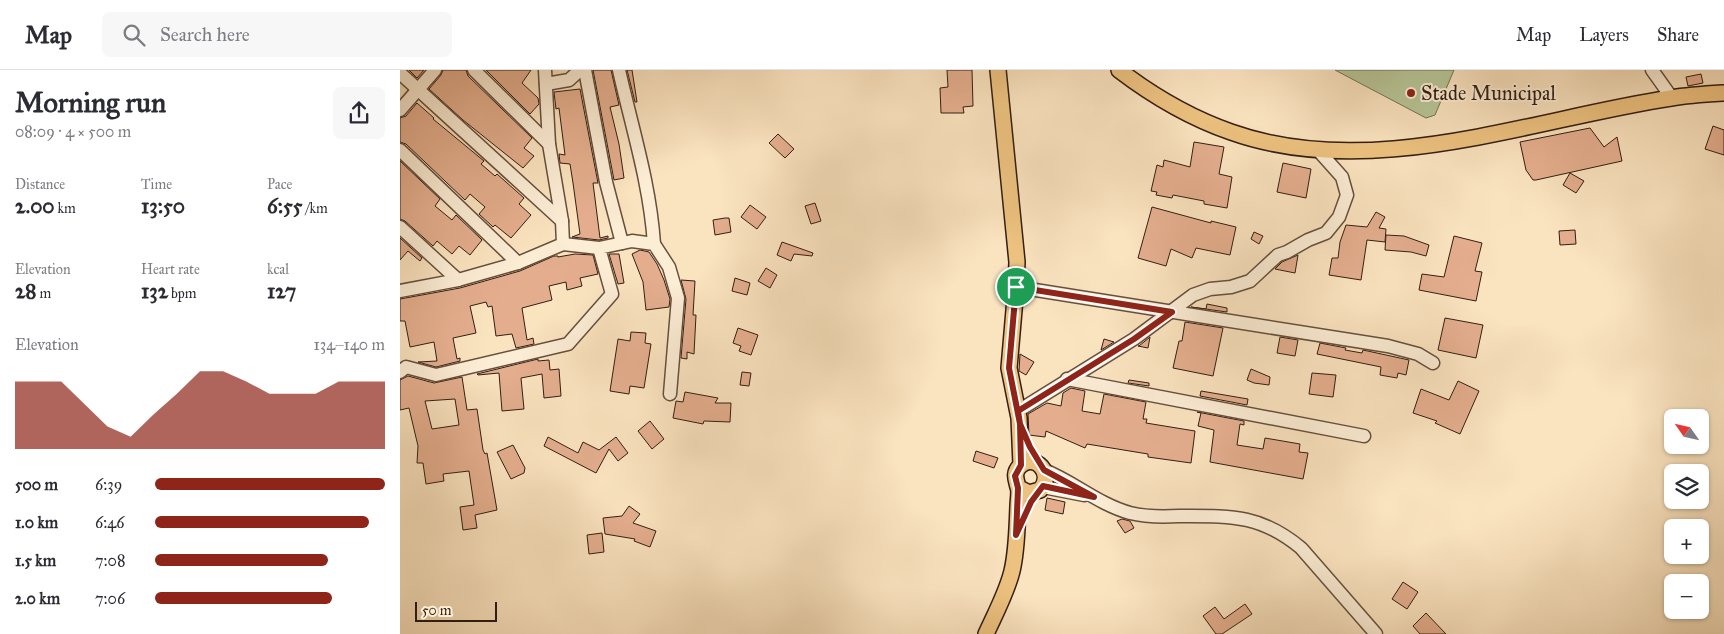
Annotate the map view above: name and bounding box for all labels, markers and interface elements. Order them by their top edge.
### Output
search box [102,12,452,57]
text: Map [25,20,72,50]
icon: search [120,21,148,49]
text: Search here [160,23,250,46]
text: Map [1516,24,1551,46]
text: Layers [1579,24,1629,46]
text: Share [1657,24,1699,46]
place label: Stade Municipal [1421,81,1556,105]
text: Morning run [15,85,166,120]
button: share [333,87,385,139]
marker: Stade Municipal [1405,87,1417,99]
text: 08:09 · 4 × 500 m [15,122,131,141]
text: Distance [15,176,65,193]
text: Time [141,176,172,193]
text: Pace [267,176,292,193]
text: 2.00 [15,193,55,219]
text: 13:50 [141,193,185,219]
text: 6:55 [267,193,303,219]
text: km [55,200,76,217]
text: /km [303,200,328,217]
text: Elevation [15,261,71,278]
text: Heart rate [141,261,200,278]
text: kcal [267,261,289,278]
pin [995,266,1037,308]
icon: arrive [1002,273,1030,301]
text: 28 [15,278,37,304]
text: 132 [141,278,168,304]
text: 127 [267,278,296,304]
text: m [37,285,51,302]
text: bpm [168,285,197,302]
text: Elevation [15,335,79,354]
text: 134–140 m [314,335,385,354]
north arrow [1664,409,1709,454]
map controls [1664,409,1709,619]
button: layers [1664,464,1709,509]
text: 500 m [15,475,58,494]
text: 6:39 [95,475,122,494]
text: 1.0 km [15,513,58,532]
text: 6:46 [95,513,124,532]
button: + [1664,519,1709,564]
text: 1.5 km [15,551,56,570]
text: 7:08 [95,551,125,570]
button: − [1664,574,1709,619]
text: 2.0 km [15,589,60,608]
text: 7:06 [95,589,125,608]
scale bar [415,599,498,622]
text: 50 m [422,602,451,619]

